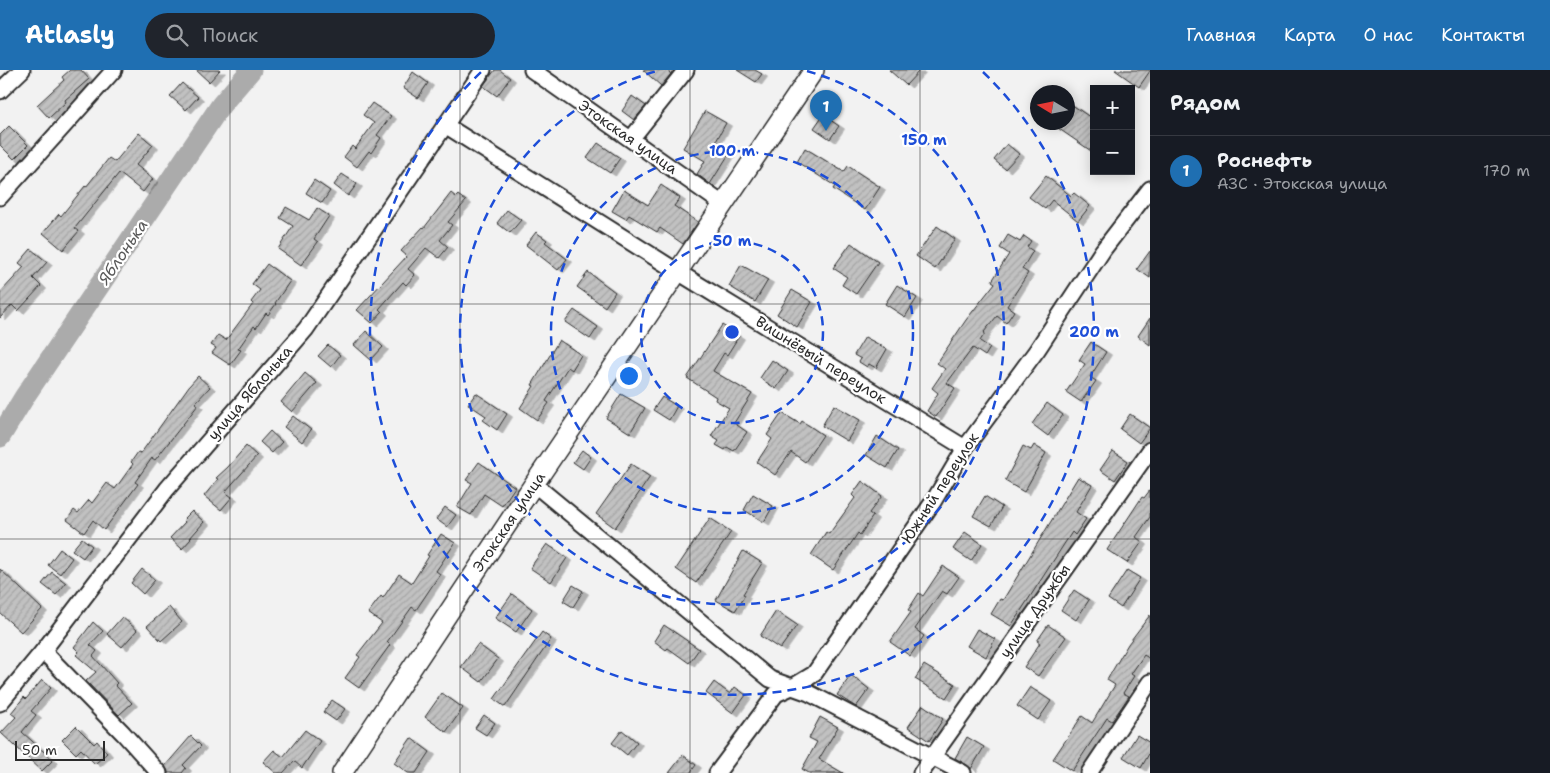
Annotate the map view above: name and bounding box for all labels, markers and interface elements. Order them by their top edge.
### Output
search box [145,13,495,58]
text: Atlasly [25,19,115,51]
icon: search [163,21,191,49]
text: Поиск [203,23,258,48]
text: Главная [1186,23,1256,47]
text: Карта [1284,23,1336,47]
text: О нас [1364,23,1413,47]
text: Контакты [1441,23,1525,47]
north arrow [1030,85,1075,130]
map controls [1090,85,1135,175]
button: + [1090,85,1135,130]
text: Рядом [1170,89,1240,117]
pin: 1 [810,90,842,131]
street label: Этокская улица [575,95,682,179]
text: 150 m [901,130,947,150]
button: − [1090,130,1135,175]
text: 100 m [709,141,755,161]
text: Роснефть [1217,148,1312,173]
text: 1 [1182,160,1190,181]
text: 170 m [1483,160,1530,181]
text: АЗС · Этокская улица [1217,173,1387,194]
water label: Яблонька [93,215,152,289]
text: 50 m [713,231,752,251]
street label: Вишнёвый переулок [752,312,890,408]
text: 200 m [1069,322,1119,342]
centre of rings [723,323,741,341]
street label: улица Яблонька [203,341,297,445]
your location [616,363,642,389]
street label: Южный переулок [897,429,983,547]
street label: Этокская улица [468,468,550,576]
street label: улица Дружбы [995,560,1075,662]
scale bar [15,738,105,761]
text: 50 m [22,741,57,759]

